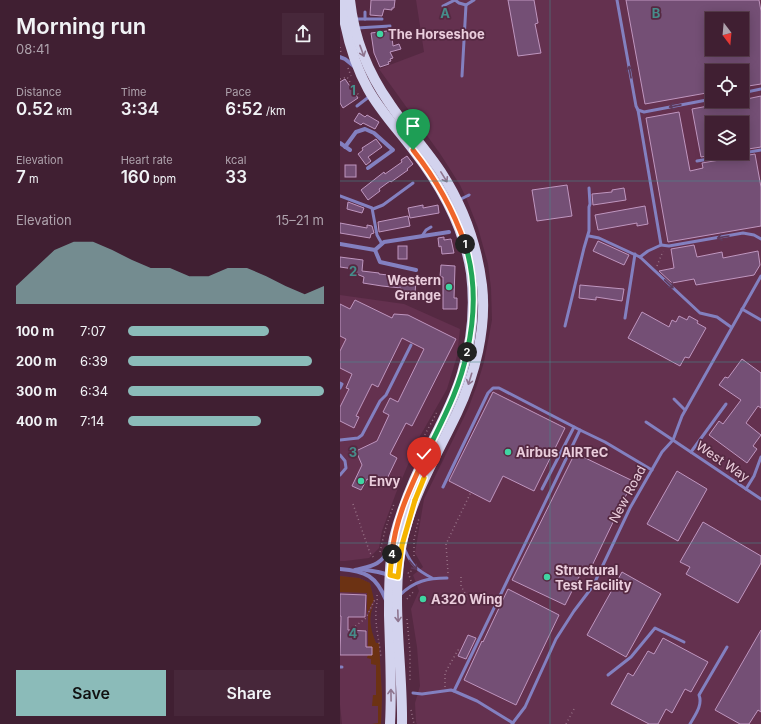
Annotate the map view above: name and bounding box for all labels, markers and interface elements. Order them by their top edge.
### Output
text: A [440,5,450,21]
text: B [652,5,661,21]
north arrow [705,12,749,56]
map controls [705,12,749,160]
text: Morning run [16,13,146,39]
button: share [282,13,324,55]
place label: The Horseshoe [388,26,485,42]
marker: The Horseshoe [375,29,385,39]
text: 08:41 [16,41,49,57]
one-way arrow [359,45,367,57]
button: locate [705,64,749,108]
one-way arrow [626,66,634,79]
text: 1 [350,82,356,98]
text: Distance [16,85,61,99]
text: Time [121,85,146,99]
text: Pace [225,85,251,99]
text: 0.52 [16,99,53,119]
text: 3:34 [121,99,159,119]
text: 6:52 [225,99,263,119]
one-way arrow [669,102,682,110]
text: km [53,104,72,118]
text: /km [263,104,286,118]
pin [396,109,430,150]
icon: arrive [402,115,424,137]
button: layers [705,116,749,160]
text: Elevation [16,153,63,167]
text: Heart rate [121,153,173,167]
text: kcal [225,153,246,167]
text: 7 [16,167,26,187]
text: 160 [121,167,150,187]
text: 33 [225,167,247,187]
text: m [26,172,39,186]
text: bpm [150,172,176,186]
one-way arrow [440,172,449,183]
text: Elevation [16,212,72,228]
text: 15–21 m [276,212,324,228]
one-way arrow [717,233,730,241]
pin: 1 [455,234,475,254]
text: 1 [463,237,467,251]
text: 2 [349,263,357,279]
place label: Western Grange [387,272,441,303]
one-way arrow [664,279,674,288]
marker: Western Grange [444,282,454,292]
text: 100 m [16,323,54,339]
text: 7:07 [80,323,106,339]
pin: 2 [457,342,477,362]
text: 2 [464,345,470,359]
text: 200 m [16,353,57,369]
text: 6:39 [80,353,108,369]
one-way arrow [466,373,473,386]
text: 300 m [16,383,57,399]
text: 6:34 [80,383,108,399]
text: 400 m [16,413,57,429]
text: 7:14 [80,413,104,429]
pin [407,437,441,478]
street label: West Way [693,437,753,485]
icon: check [413,443,435,465]
text: 3 [349,444,357,460]
place label: Airbus AIRTeC [516,444,609,460]
marker: Airbus AIRTeC [503,447,513,457]
street label: New Road [605,463,649,525]
place label: Envy [369,473,401,489]
marker: Envy [356,476,366,486]
pin: 4 [382,544,402,564]
text: 4 [388,547,396,561]
one-way arrow [409,559,418,570]
place label: Structural Test Facility [555,562,632,593]
marker: Structural Test Facility [542,572,552,582]
place label: A320 Wing [431,591,502,607]
marker: A320 Wing [418,594,428,604]
one-way arrow [394,609,402,622]
text: 4 [349,625,358,641]
button: Save [16,670,166,716]
button: Share [174,670,324,716]
one-way arrow [387,689,394,702]

